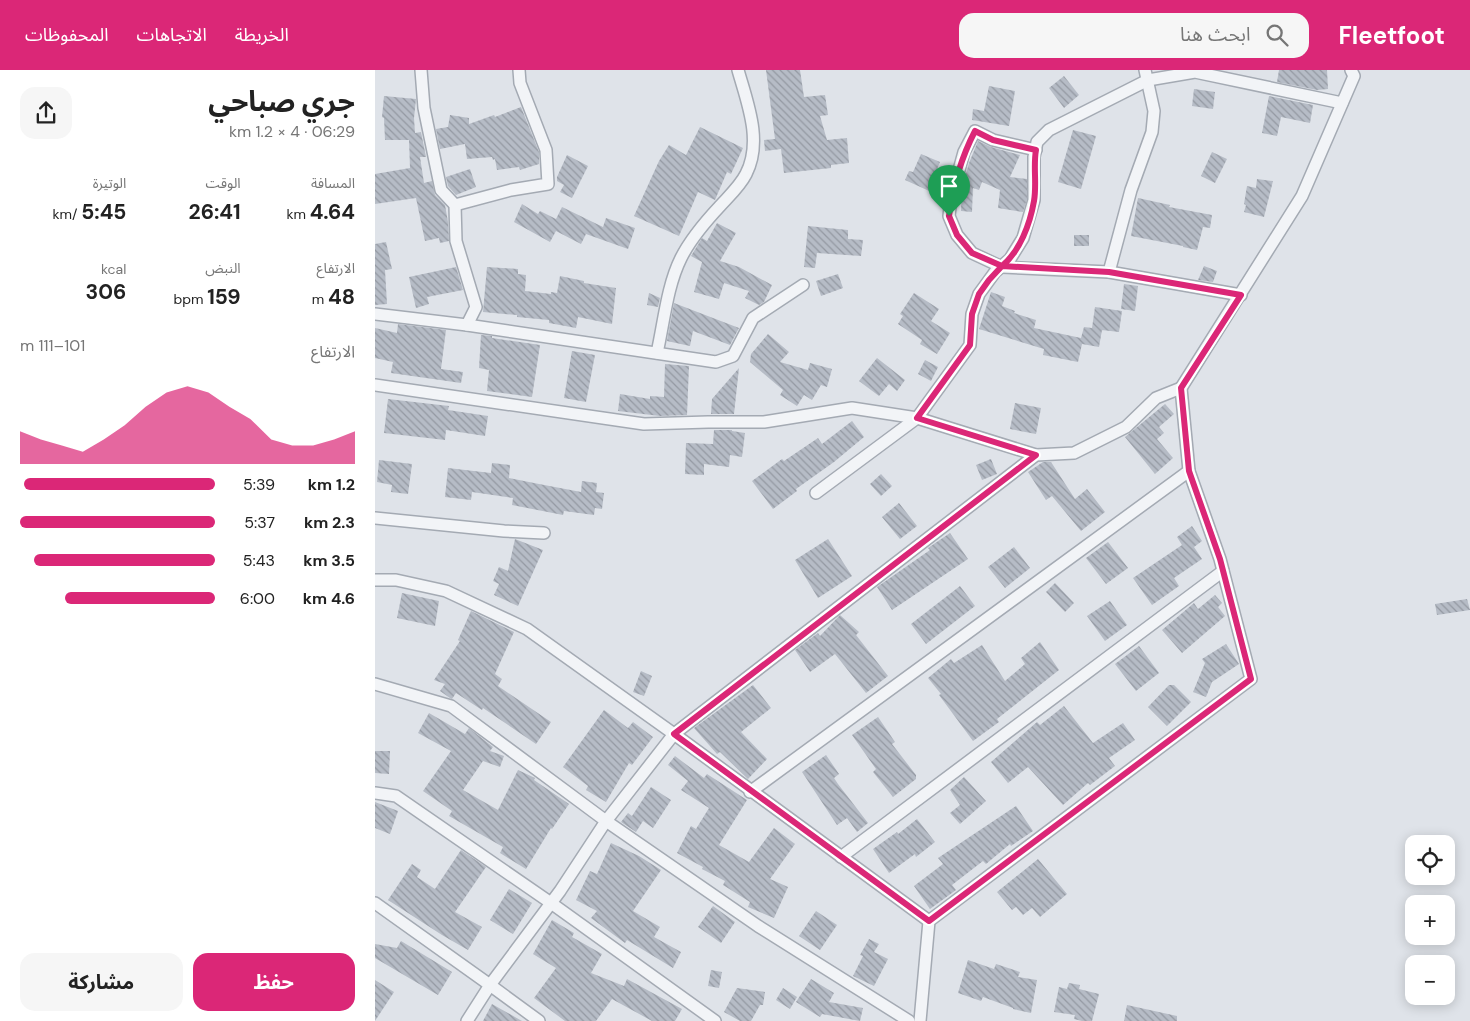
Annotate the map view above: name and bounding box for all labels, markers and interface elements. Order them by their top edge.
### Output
search box [959,13,1309,58]
text: Fleetfoot [1339,20,1445,51]
icon: search [1263,21,1291,49]
text: ابحث هنا [1180,22,1251,47]
text: المحفوظات [25,23,109,47]
text: الاتجاهات [137,23,207,47]
text: الخريطة [235,23,289,47]
text: جري صباحي [208,83,355,120]
button: share [20,87,72,139]
text: 06:29 · 4 × 1.2 km [229,121,355,142]
pin [928,165,970,216]
icon: arrive [935,172,963,200]
text: الوتيرة [93,174,126,192]
text: الوقت [206,174,241,192]
text: المسافة [311,174,355,192]
text: 5:45 [81,198,126,226]
text: 26:41 [189,198,241,226]
text: 4.64 [310,198,355,226]
text: /km [52,205,81,223]
text: km [286,205,310,223]
text: النبض [205,259,241,277]
text: الارتفاع [317,259,355,277]
text: kcal [101,260,126,278]
text: 306 [86,278,126,306]
text: 159 [207,283,241,311]
text: 48 [328,283,355,311]
text: bpm [173,290,207,308]
text: m [312,290,328,308]
text: 101–111 m [20,335,85,356]
text: الارتفاع [311,341,355,362]
text: 5:39 [243,474,275,495]
text: 1.2 km [308,474,355,495]
text: 5:37 [244,512,275,533]
text: 2.3 km [304,512,355,533]
text: 5:43 [243,550,275,571]
text: 3.5 km [303,550,355,571]
text: 6:00 [240,588,275,609]
text: 4.6 km [303,588,355,609]
map controls [1405,835,1455,1005]
button: locate [1405,835,1455,885]
button: + [1405,895,1455,945]
button: مشاركة [20,953,183,1011]
button: حفظ [193,953,355,1011]
button: − [1405,955,1455,1005]

